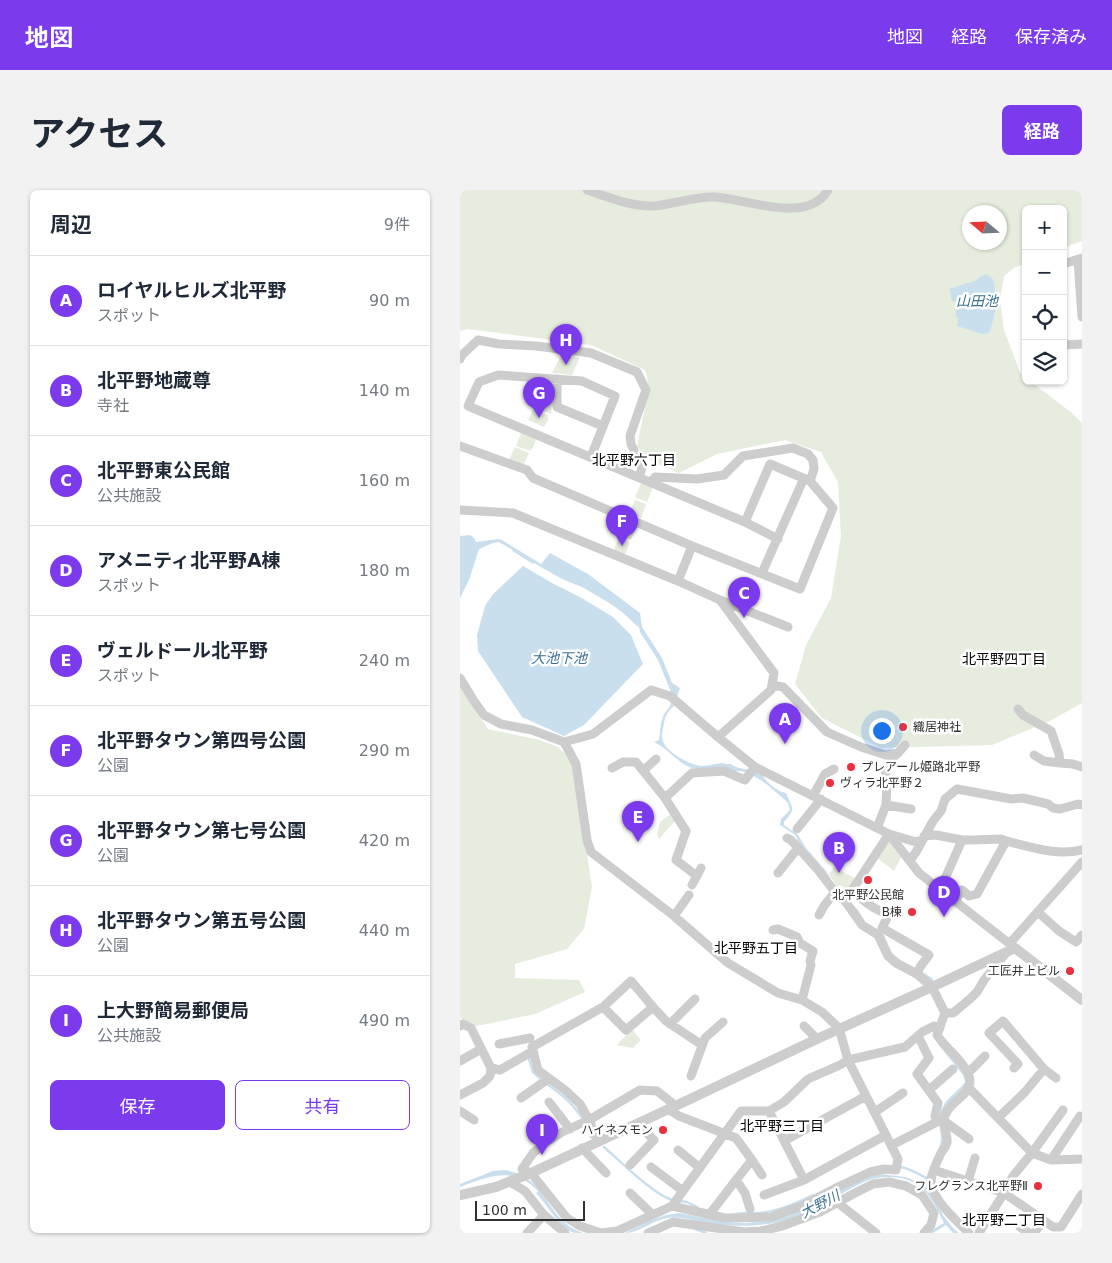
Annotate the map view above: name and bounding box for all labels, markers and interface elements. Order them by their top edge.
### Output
text: 地図 [25,24,73,52]
text: 地図 [887,26,923,47]
text: 経路 [951,26,987,47]
text: 保存済み [1015,26,1087,47]
button: 経路 [1002,105,1082,155]
text: アクセス [30,114,168,154]
north arrow [962,205,1007,250]
map controls [1022,205,1067,385]
button: + [1022,205,1067,250]
text: 周辺 [50,213,92,237]
text: 9件 [384,215,410,234]
button: − [1022,250,1067,295]
text: ロイヤルヒルズ北平野 [97,279,286,301]
text: A [60,291,72,310]
text: 90 m [369,291,410,310]
water label: 山田池 [956,293,1000,309]
button: locate [1022,295,1067,340]
text: スポット [97,306,161,325]
pin: H [550,324,582,365]
button: layers [1022,340,1067,385]
text: 北平野地蔵尊 [97,369,211,391]
pin: G [523,377,555,418]
text: B [60,381,72,400]
text: 140 m [359,381,410,400]
text: 寺社 [97,396,129,415]
district label: 北平野六丁目 [592,452,676,468]
text: 北平野東公民館 [97,459,230,481]
text: C [60,471,72,490]
text: 160 m [359,471,410,490]
text: 公共施設 [97,486,161,505]
pin: F [606,505,638,546]
text: アメニティ北平野A棟 [97,549,281,571]
text: D [59,561,73,580]
text: 180 m [359,561,410,580]
text: スポット [97,576,161,595]
pin: C [728,577,760,618]
text: ヴェルドール北平野 [97,639,268,661]
water label: 大池下池 [531,650,589,666]
text: E [61,651,71,670]
text: 240 m [359,651,410,670]
district label: 北平野四丁目 [962,651,1046,667]
text: スポット [97,666,161,685]
pin: A [769,703,801,744]
your location [869,718,895,744]
place label: 織居神社 [913,720,961,734]
marker: 織居神社 [897,721,909,733]
text: 北平野タウン第四号公園 [97,729,306,751]
text: F [61,741,71,760]
text: 290 m [359,741,410,760]
text: 公園 [97,756,129,775]
place label: プレアール姫路北平野 [861,760,980,774]
marker: プレアール姫路北平野 [845,761,857,773]
place label: ヴィラ北平野２ [840,776,924,790]
marker: ヴィラ北平野２ [824,777,836,789]
pin: E [622,801,654,842]
text: 北平野タウン第七号公園 [97,819,306,841]
text: G [59,831,73,850]
text: 420 m [359,831,410,850]
pin: B [823,832,855,873]
text: 公園 [97,846,129,865]
marker: 北平野公民館 [862,874,874,886]
pin: D [928,876,960,917]
place label: 北平野公民館 [832,888,904,902]
place label: B棟 [882,905,902,919]
marker: B棟 [906,906,918,918]
text: 北平野タウン第五号公園 [97,909,306,931]
text: H [59,921,73,940]
text: 440 m [359,921,410,940]
text: 公園 [97,936,129,955]
district label: 北平野五丁目 [714,940,798,956]
place label: 工匠井上ビル [988,964,1060,978]
marker: 工匠井上ビル [1064,965,1076,977]
text: 上大野簡易郵便局 [97,999,249,1021]
text: I [63,1011,69,1030]
text: 490 m [359,1011,410,1030]
text: 公共施設 [97,1026,161,1045]
button: 保存 [50,1080,225,1130]
button: 共有 [235,1080,410,1130]
pin: I [526,1114,558,1155]
district label: 北平野三丁目 [740,1118,824,1134]
place label: ハイネスモン [581,1123,653,1137]
marker: ハイネスモン [657,1124,669,1136]
place label: フレグランス北平野Ⅱ [914,1179,1028,1193]
marker: フレグランス北平野Ⅱ [1032,1180,1044,1192]
water label: 大野川 [798,1186,844,1221]
scale bar [475,1198,585,1221]
text: 100 m [482,1202,527,1218]
district label: 北平野二丁目 [962,1212,1046,1228]

